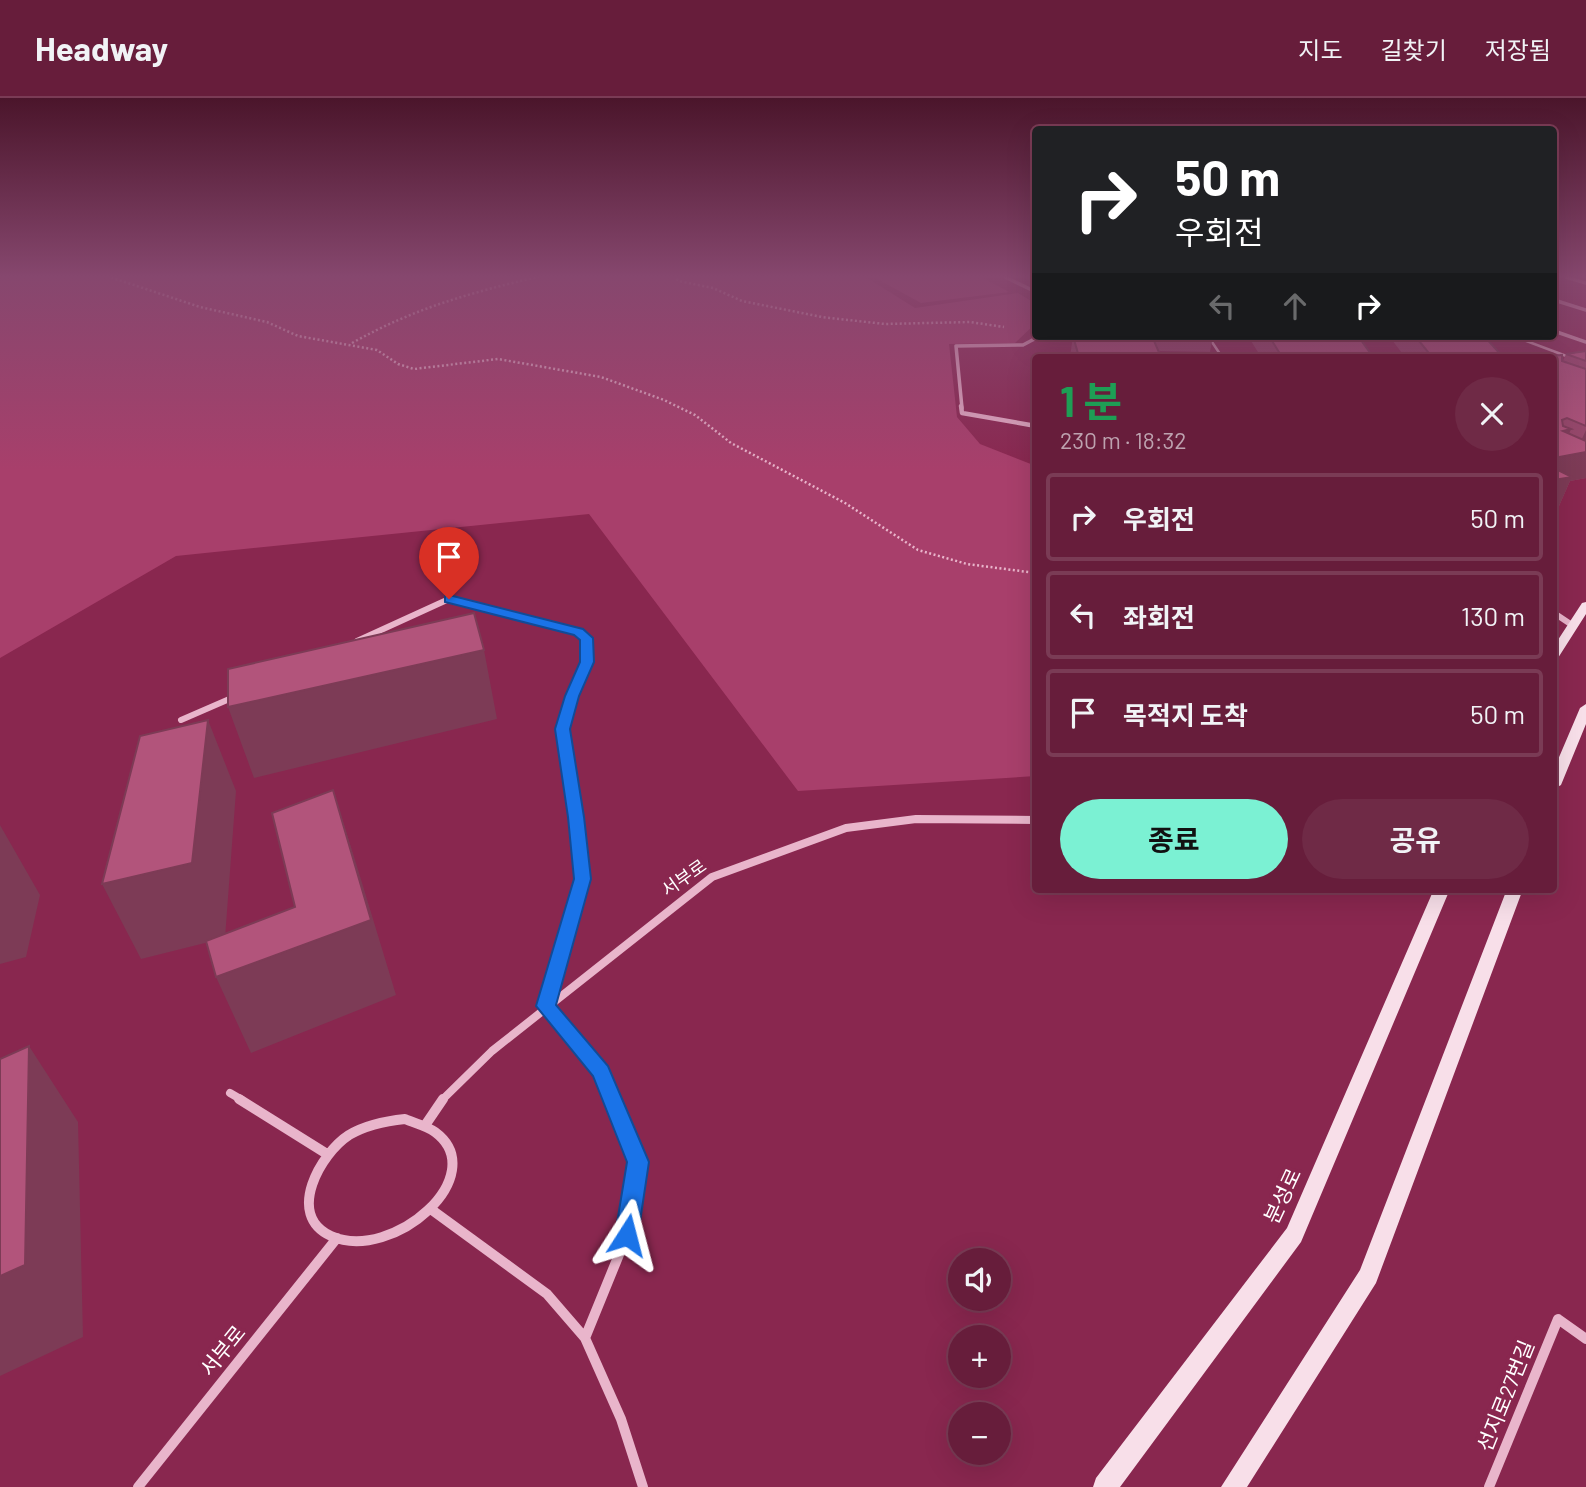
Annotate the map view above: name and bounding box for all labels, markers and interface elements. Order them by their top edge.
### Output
text: Headway [35,28,168,68]
text: 지도 [1298,35,1343,64]
text: 길찾기 [1381,35,1447,64]
text: 저장됨 [1485,35,1551,64]
text: 50 m [1175,147,1280,206]
icon: right [1060,154,1151,245]
text: 우회전 [1175,212,1263,250]
icon: left [1203,287,1241,325]
icon: ahead [1276,287,1314,325]
icon: right [1349,287,1387,325]
text: 1 분 [1060,375,1122,425]
button: close [1455,377,1529,451]
text: 230 m · 18:32 [1060,426,1187,454]
icon: right [1064,498,1102,536]
text: 50 m [1470,502,1525,533]
text: 우회전 [1123,503,1195,534]
pin [419,527,479,599]
icon: arrive [430,538,468,576]
icon: left [1064,596,1102,634]
text: 130 m [1461,600,1525,631]
text: 좌회전 [1123,601,1195,632]
icon: arrive [1064,694,1102,732]
text: 50 m [1470,698,1525,729]
text: 목적지 도착 [1123,699,1248,730]
button: 종료 [1060,799,1288,879]
button: 공유 [1302,799,1529,879]
street label: 서부로 [657,854,710,900]
street label: 분성로 [1258,1164,1305,1227]
position arrow [590,1198,664,1272]
map controls [948,1248,1011,1465]
button: sound [948,1248,1011,1311]
street label: 서부로 [194,1320,250,1380]
button: + [948,1325,1011,1388]
street label: 선지로27번길 [1471,1336,1538,1455]
button: − [948,1402,1011,1465]

